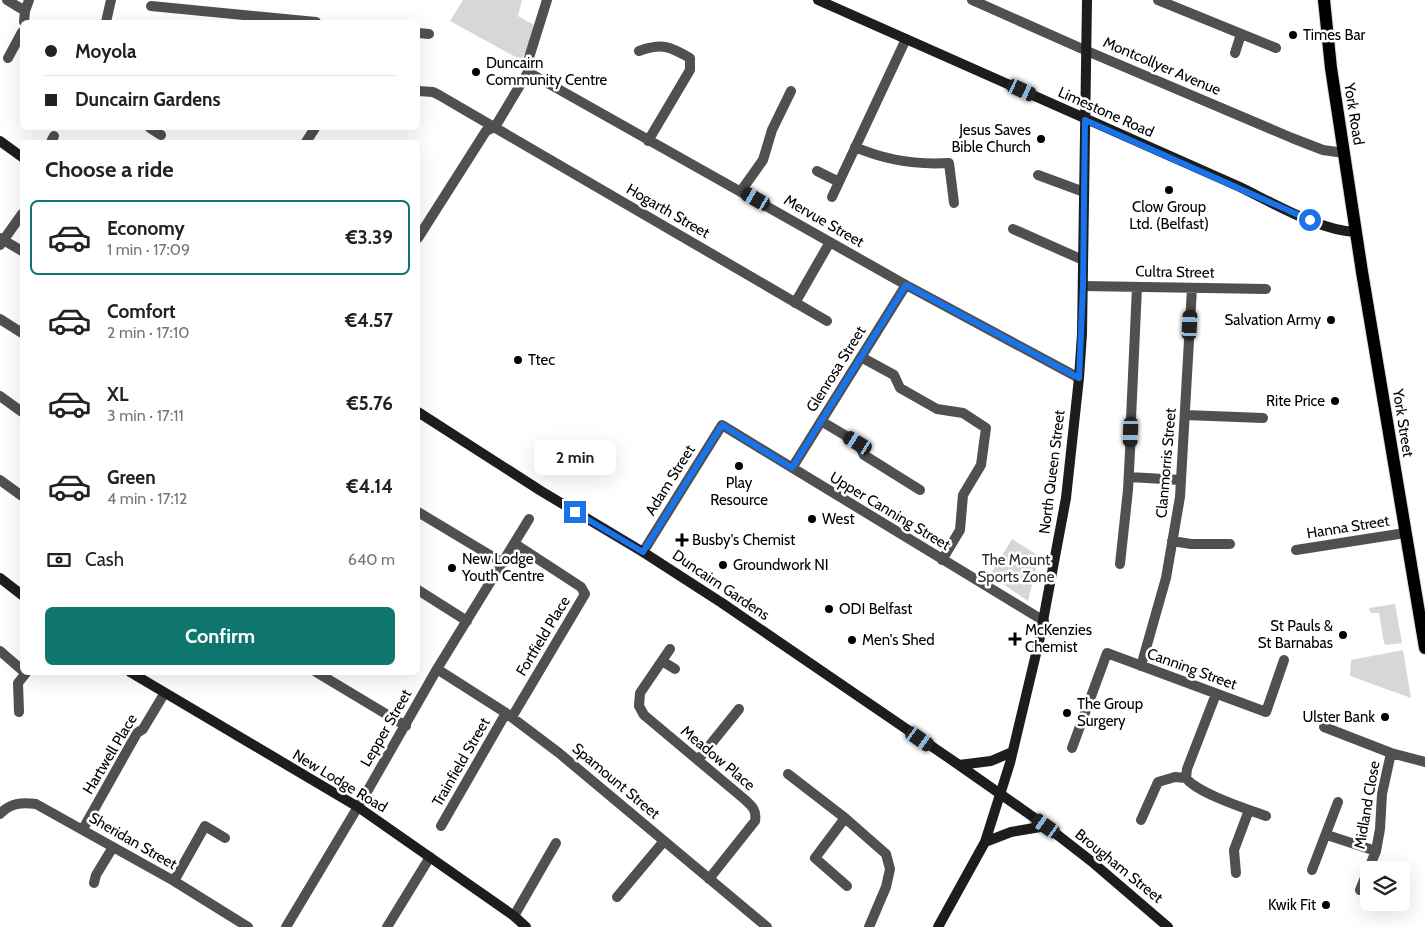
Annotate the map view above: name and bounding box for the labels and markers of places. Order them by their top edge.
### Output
place label: Times Bar [1303,26,1366,44]
marker: Times Bar [1287,29,1299,41]
place label: Duncairn Community Centre [486,54,608,89]
marker: Duncairn Community Centre [470,66,482,78]
place label: Jesus Saves Bible Church [951,121,1031,156]
marker: Jesus Saves Bible Church [1035,133,1047,145]
marker: Clow Group Ltd. (Belfast) [1163,184,1175,196]
place label: Clow Group Ltd. (Belfast) [1129,198,1209,233]
place label: Salvation Army [1225,311,1321,329]
marker: Salvation Army [1325,314,1337,326]
place label: Ttec [528,351,555,369]
marker: Ttec [512,354,524,366]
place label: Rite Price [1266,392,1325,410]
marker: Rite Price [1329,395,1341,407]
marker: Play Resource [733,460,745,472]
place label: Play Resource [710,474,768,509]
place label: West [822,510,855,528]
marker: West [806,513,818,525]
place label: Busby's Chemist [692,531,795,549]
marker: Busby's Chemist [676,534,688,546]
place label: New Lodge Youth Centre [461,550,544,585]
place label: Groundwork NI [733,556,829,574]
marker: Groundwork NI [717,559,729,571]
marker: New Lodge Youth Centre [446,562,458,574]
place label: ODI Belfast [839,600,912,618]
marker: ODI Belfast [823,603,835,615]
place label: St Pauls & St Barnabas [1258,617,1333,652]
place label: McKenzies Chemist [1025,621,1092,656]
marker: St Pauls & St Barnabas [1337,629,1349,641]
place label: Men's Shed [862,631,935,649]
marker: McKenzies Chemist [1009,633,1021,645]
marker: Men's Shed [846,634,858,646]
place label: The Group Surgery [1077,695,1143,730]
marker: The Group Surgery [1061,707,1073,719]
place label: Ulster Bank [1303,708,1375,726]
marker: Ulster Bank [1379,711,1391,723]
place label: Kwik Fit [1268,896,1316,914]
marker: Kwik Fit [1320,899,1332,911]

